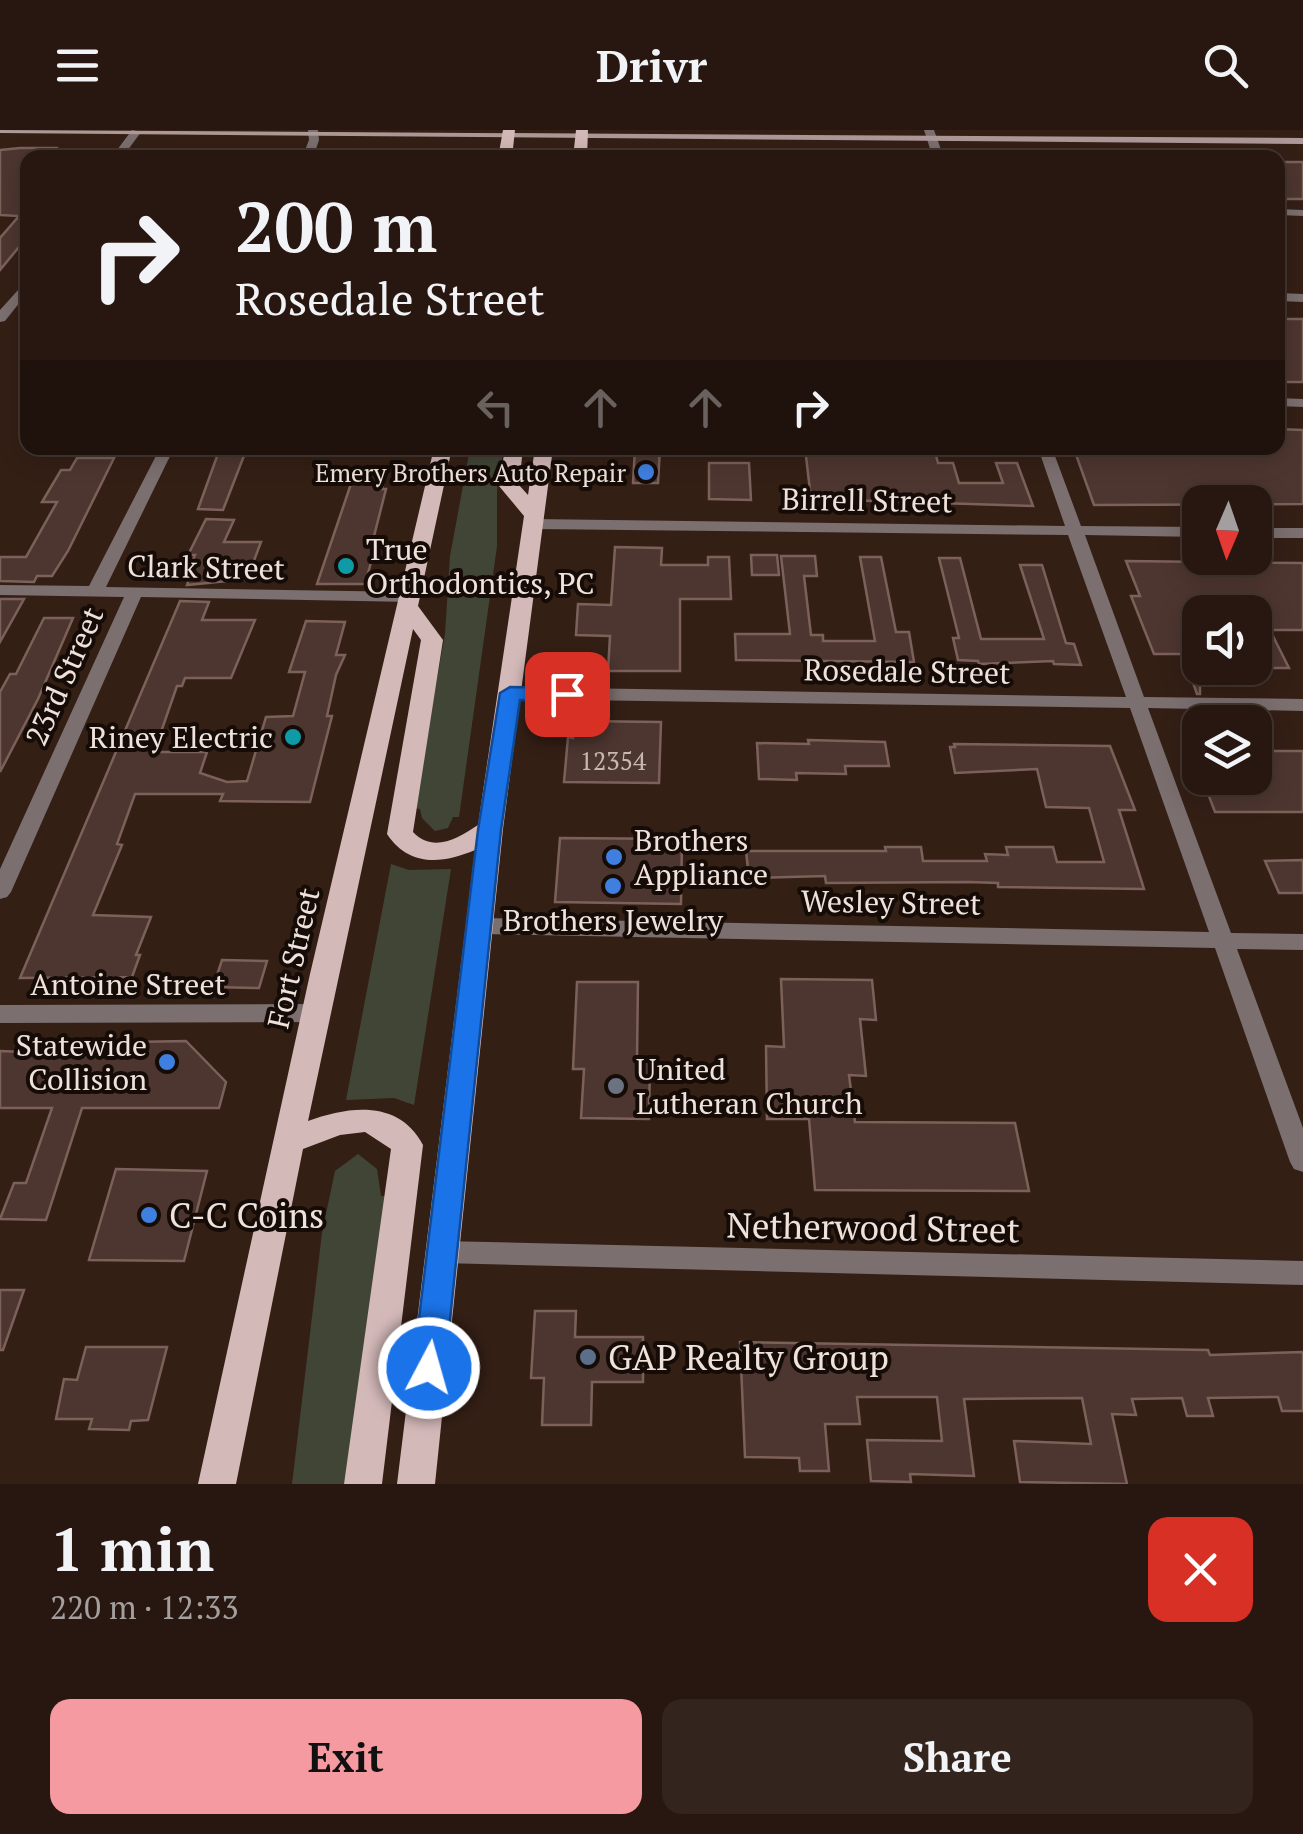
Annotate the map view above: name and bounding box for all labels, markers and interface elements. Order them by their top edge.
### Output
text: Drivr [596,35,707,95]
icon: menu [50,38,105,93]
icon: search [1198,38,1253,93]
text: 200 m [235,179,437,272]
icon: right [70,190,200,320]
text: Rosedale Street [235,268,545,328]
icon: left [468,380,523,435]
icon: ahead [573,380,628,435]
icon: ahead [678,380,733,435]
icon: right [783,380,838,435]
place label: Emery Brothers Auto Repair [315,456,626,489]
marker: Emery Brothers Auto Repair [635,461,657,483]
street label: Birrell Street [781,479,953,521]
north arrow [1182,485,1272,575]
map controls [1182,485,1272,795]
place label: True Orthodontics, PC [366,529,595,603]
street label: Clark Street [127,546,285,588]
marker: True Orthodontics, PC [335,555,357,577]
button: sound [1182,595,1272,685]
street label: 23rd Street [16,600,112,752]
street label: Rosedale Street [803,649,1011,693]
pin [525,652,610,737]
icon: arrive [540,667,595,722]
button: layers [1182,705,1272,795]
place label: Riney Electric [89,717,273,757]
marker: Riney Electric [282,726,304,748]
house number: 12354 [580,744,647,777]
place label: Brothers Appliance [634,820,768,894]
marker: Brothers Appliance [603,846,625,868]
marker: Brothers Jewelry [602,875,624,897]
street label: Wesley Street [801,880,981,924]
street label: Fort Street [257,884,329,1032]
place label: Brothers Jewelry [503,900,724,940]
street label: Antoine Street [30,964,226,1004]
place label: Statewide Collision [16,1025,147,1099]
place label: United Lutheran Church [636,1049,863,1123]
marker: Statewide Collision [156,1051,178,1073]
marker: United Lutheran Church [605,1075,627,1097]
place label: C-C Coins [169,1192,324,1238]
street label: Netherwood Street [726,1201,1020,1253]
marker: C-C Coins [138,1204,160,1226]
position arrow [377,1316,481,1420]
place label: GAP Realty Group [608,1334,889,1380]
marker: GAP Realty Group [577,1346,599,1368]
text: 1 min [50,1509,214,1588]
button: close [1148,1517,1253,1622]
text: 220 m · 12:33 [50,1586,238,1628]
button: Exit [50,1699,642,1814]
button: Share [662,1699,1253,1814]

